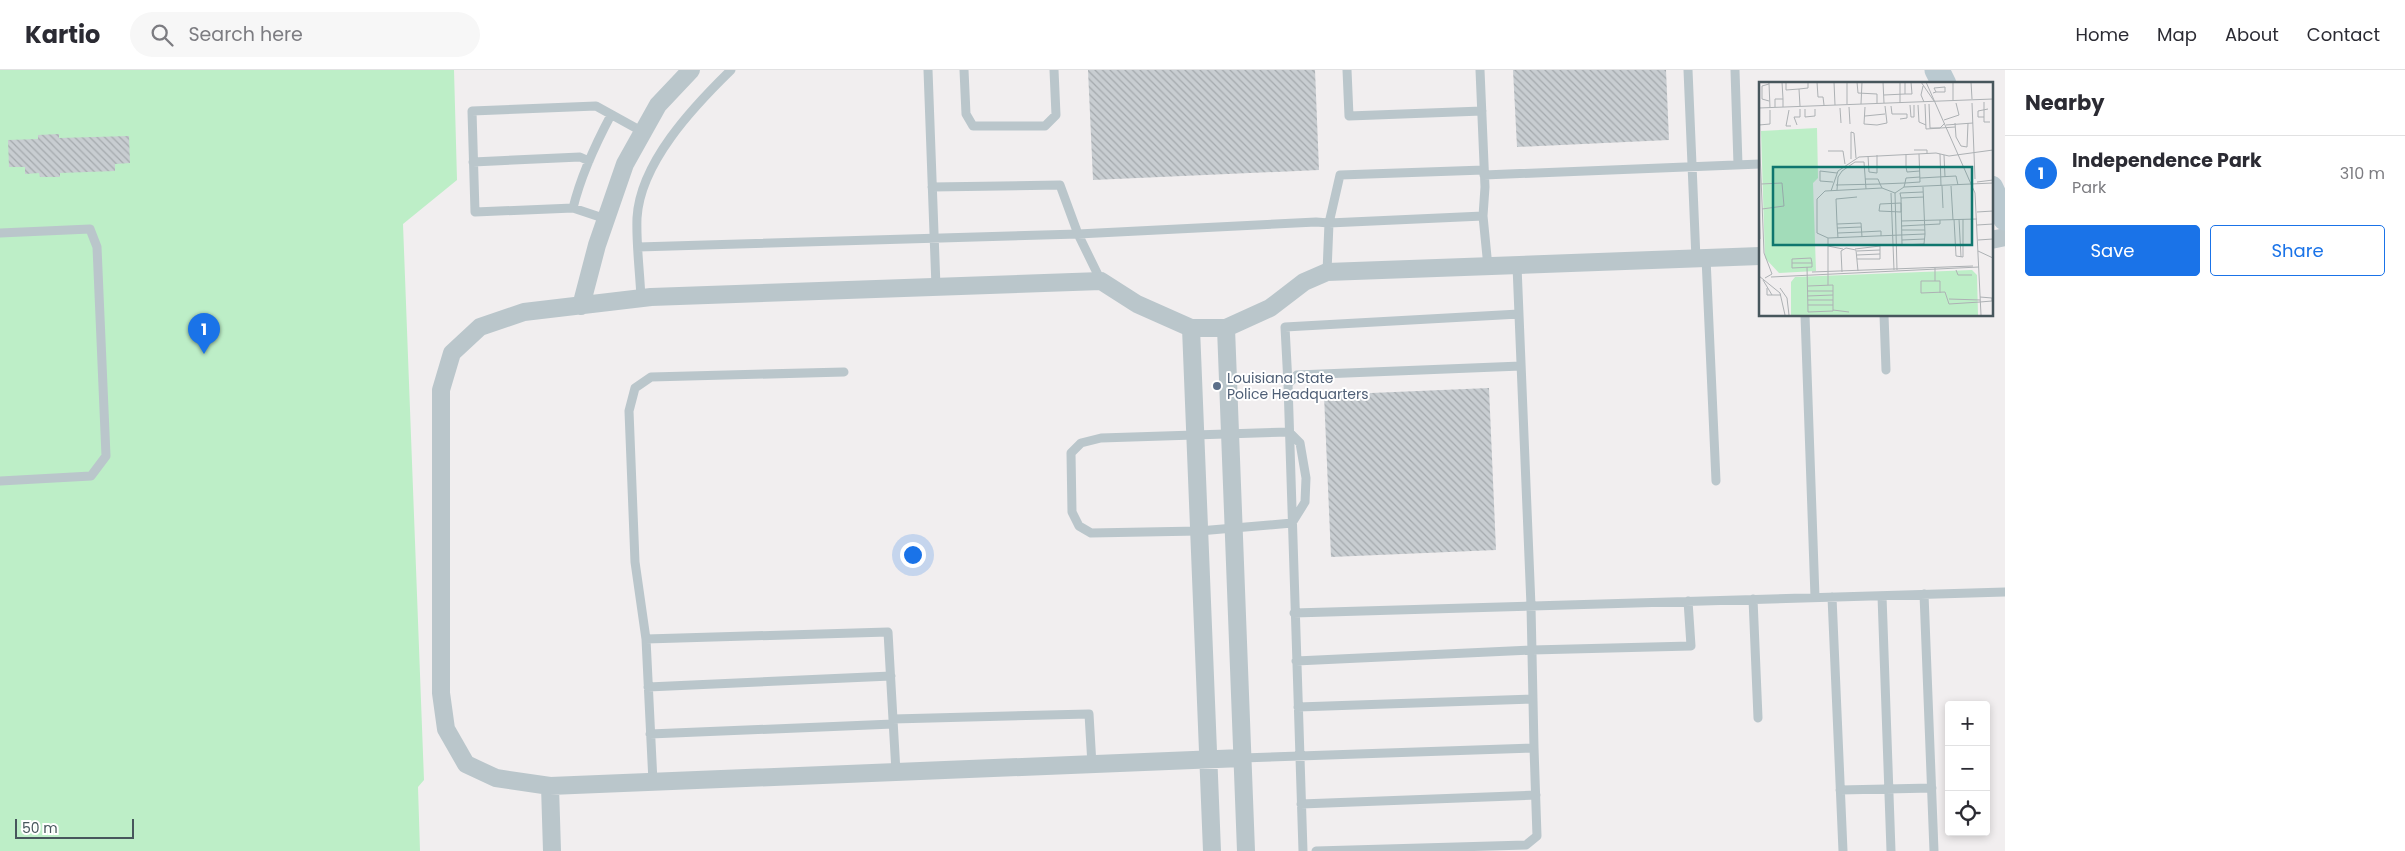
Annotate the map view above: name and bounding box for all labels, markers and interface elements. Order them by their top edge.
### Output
search box [130,12,480,57]
text: Kartio [25,18,100,51]
icon: search [148,21,176,49]
text: Search here [188,21,303,48]
text: Home [2075,22,2129,47]
text: Map [2157,22,2197,47]
text: About [2225,22,2279,47]
text: Contact [2307,22,2380,47]
inset map [1759,82,1992,316]
text: Nearby [2025,88,2105,117]
text: Independence Park [2072,147,2262,174]
text: 1 [2038,162,2044,185]
text: 310 m [2340,162,2385,185]
text: Park [2072,176,2106,199]
button: Save [2025,225,2200,276]
button: Share [2210,225,2385,276]
pin: 1 [188,313,220,354]
place label: Louisiana State Police Headquarters [1227,368,1369,404]
marker: Louisiana State Police Headquarters [1211,380,1223,392]
your location [900,542,926,568]
map controls [1945,701,1990,836]
button: + [1945,701,1990,746]
button: − [1945,746,1990,791]
button: locate [1945,791,1990,836]
scale bar [15,816,134,839]
text: 50 m [22,818,58,838]

